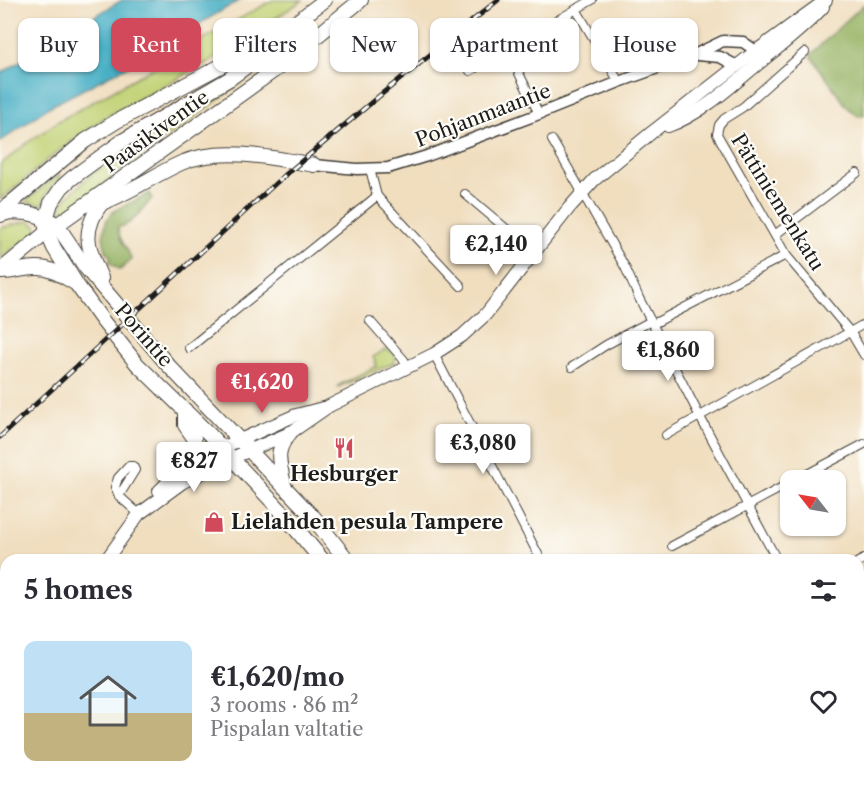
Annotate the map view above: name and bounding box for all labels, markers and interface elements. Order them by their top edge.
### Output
chip: Buy [18,18,99,72]
chip: Rent [111,18,201,72]
chip: Filters [213,18,318,72]
chip: New [330,18,418,72]
chip: Apartment [430,18,579,72]
chip: House [591,18,698,72]
street label: Pohjanmaantie [412,78,554,152]
street label: Paasikiventie [99,85,213,177]
street label: Pättiniemenkatu [726,129,830,275]
pin: €2,140 [447,225,545,276]
text: €2,140 [464,232,528,256]
street label: Porintie [110,298,178,372]
pin: €1,860 [619,331,717,382]
text: €1,860 [636,338,700,362]
pin: €1,620 [213,363,311,414]
text: €1,620 [230,370,294,394]
pin: €3,080 [434,424,532,475]
text: €3,080 [449,431,517,455]
restaurant icon: Hesburger [332,436,356,460]
pin: €827 [158,442,230,493]
text: €827 [170,449,218,473]
place label: Hesburger [290,462,398,486]
north arrow [780,470,846,536]
map controls [780,470,846,536]
shop icon: Lielahden pesula Tampere [202,510,226,534]
place label: Lielahden pesula Tampere [231,510,503,534]
text: 5 homes [24,574,133,606]
icon: filters [807,574,840,607]
text: €1,620/mo [210,661,345,693]
icon: home [72,665,144,737]
icon: heart [807,685,840,718]
text: 3 rooms · 86 m² [210,693,358,717]
text: Pispalan valtatie [210,717,363,741]

